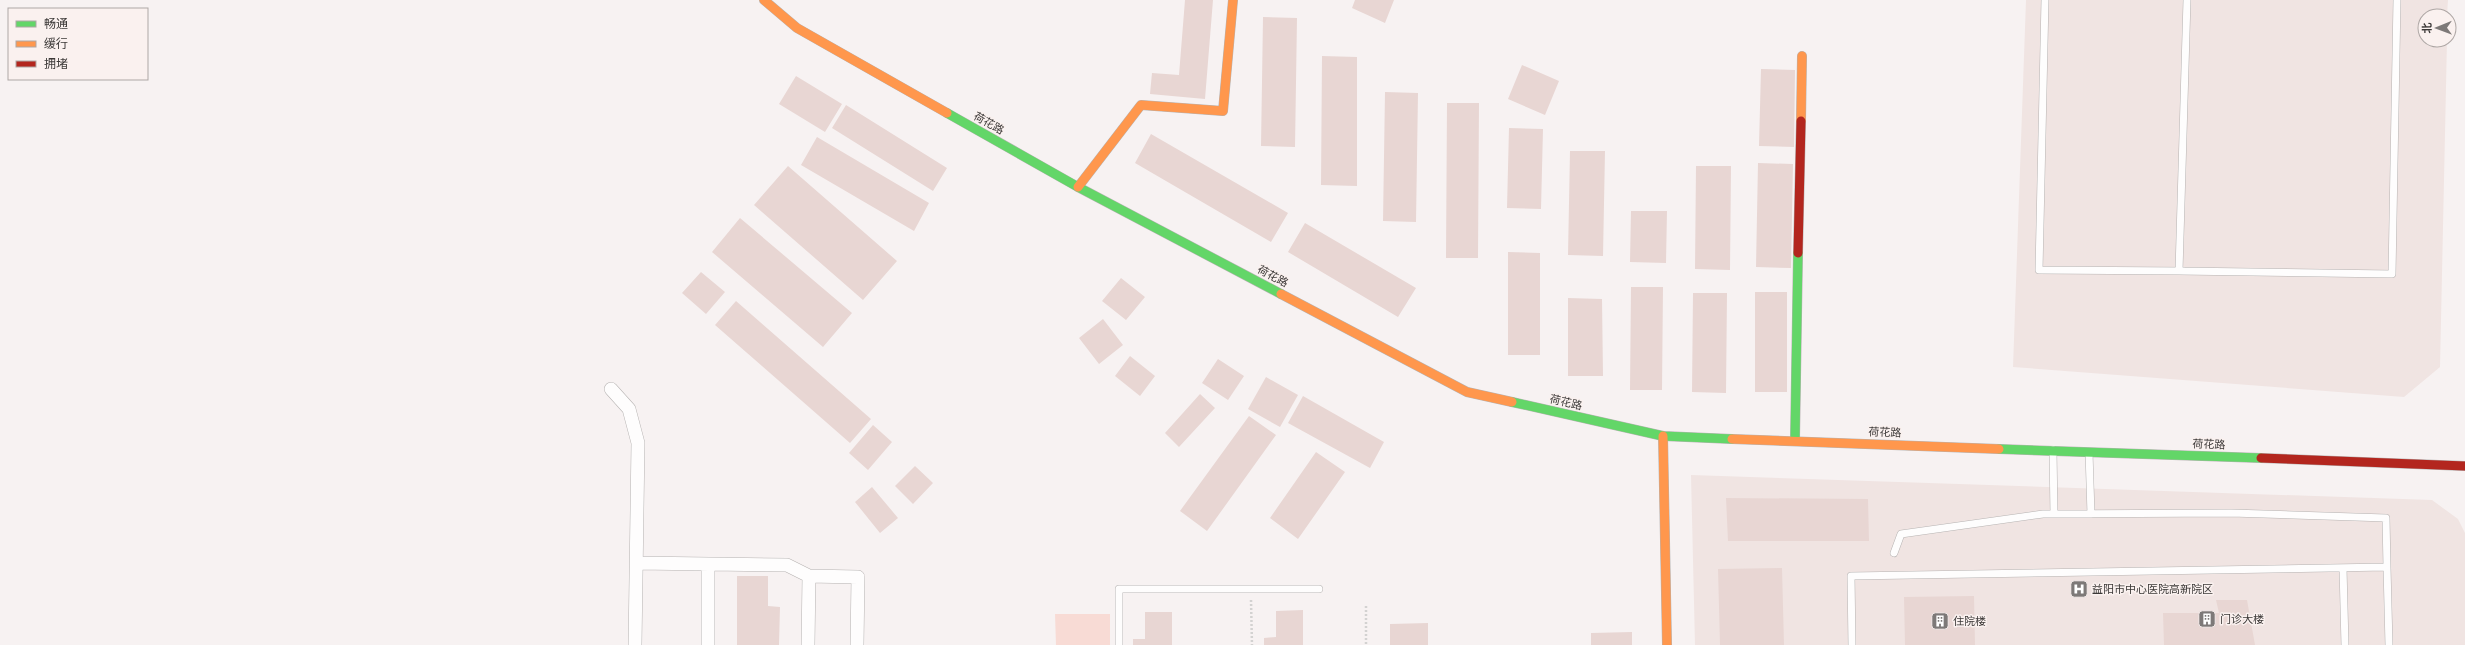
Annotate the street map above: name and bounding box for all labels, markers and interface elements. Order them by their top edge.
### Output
legend [8,8,148,80]
north arrow [2417,8,2457,48]
text: 畅通 [44,17,68,31]
text: 北 [2421,23,2433,34]
text: 缓行 [44,37,68,51]
text: 拥堵 [44,57,68,71]
street label: 荷花路 [972,110,1006,136]
street label: 荷花路 [1256,263,1290,289]
street label: 荷花路 [1549,392,1583,412]
street label: 荷花路 [1868,425,1902,439]
street label: 荷花路 [2192,437,2226,451]
hospital icon: 益阳市中心医院高新院区 [2069,579,2089,599]
place label: 益阳市中心医院高新院区 [2092,583,2213,595]
building icon: 门诊大楼 [2197,609,2217,629]
building icon: 住院楼 [1930,611,1950,631]
place label: 门诊大楼 [2220,613,2264,625]
place label: 住院楼 [1953,615,1986,627]

